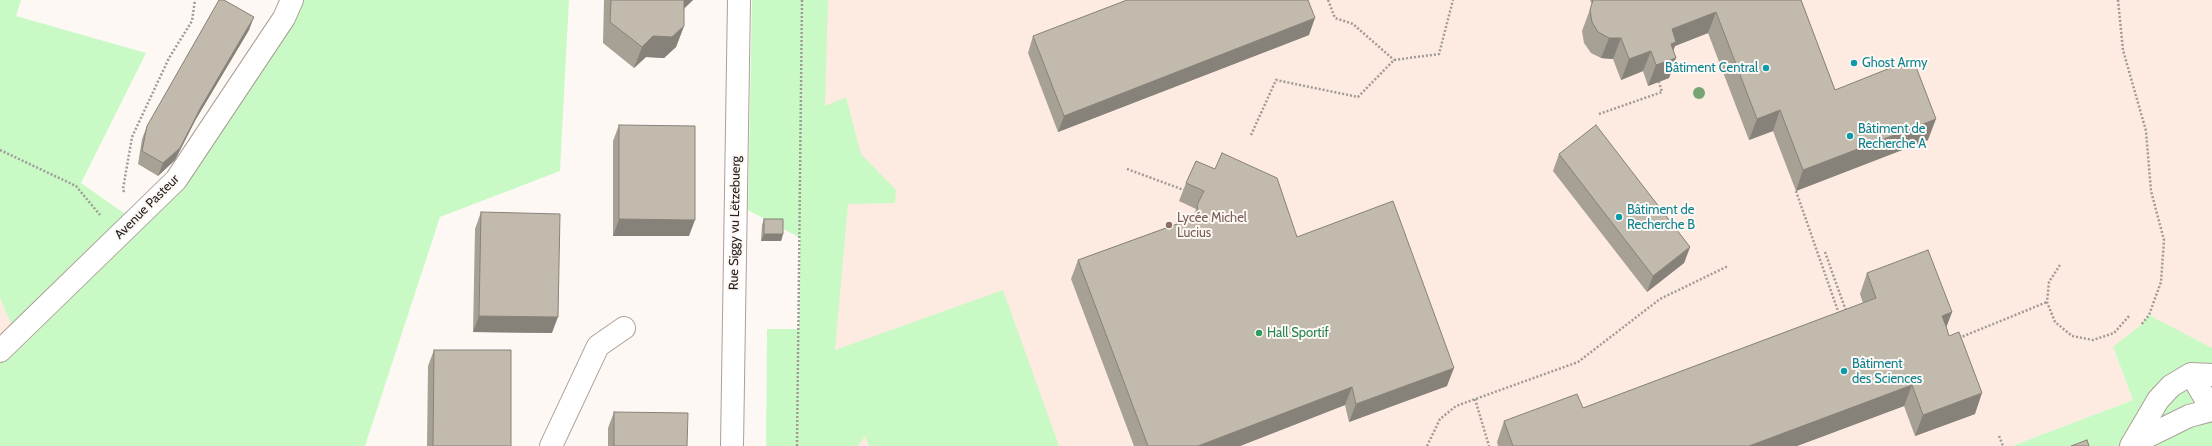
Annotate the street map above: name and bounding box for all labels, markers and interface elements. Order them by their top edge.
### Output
place label: Ghost Army [1862,55,1927,71]
marker: Ghost Army [1849,58,1859,68]
place label: Bâtiment Central [1665,60,1758,76]
marker: Bâtiment Central [1761,63,1771,73]
place label: Bâtiment de Recherche A [1858,121,1926,152]
marker: Bâtiment de Recherche A [1845,131,1855,141]
street label: Rue Siggy vu Lëtzebuerg [726,156,744,290]
street label: Avenue Pasteur [111,171,183,243]
place label: Bâtiment de Recherche B [1627,202,1695,233]
place label: Lycée Michel Lucius [1177,210,1247,241]
marker: Bâtiment de Recherche B [1614,212,1624,222]
marker: Lycée Michel Lucius [1164,220,1174,230]
place label: Hall Sportif [1267,325,1329,341]
marker: Hall Sportif [1254,328,1264,338]
place label: Bâtiment des Sciences [1852,356,1922,387]
marker: Bâtiment des Sciences [1839,366,1849,376]

